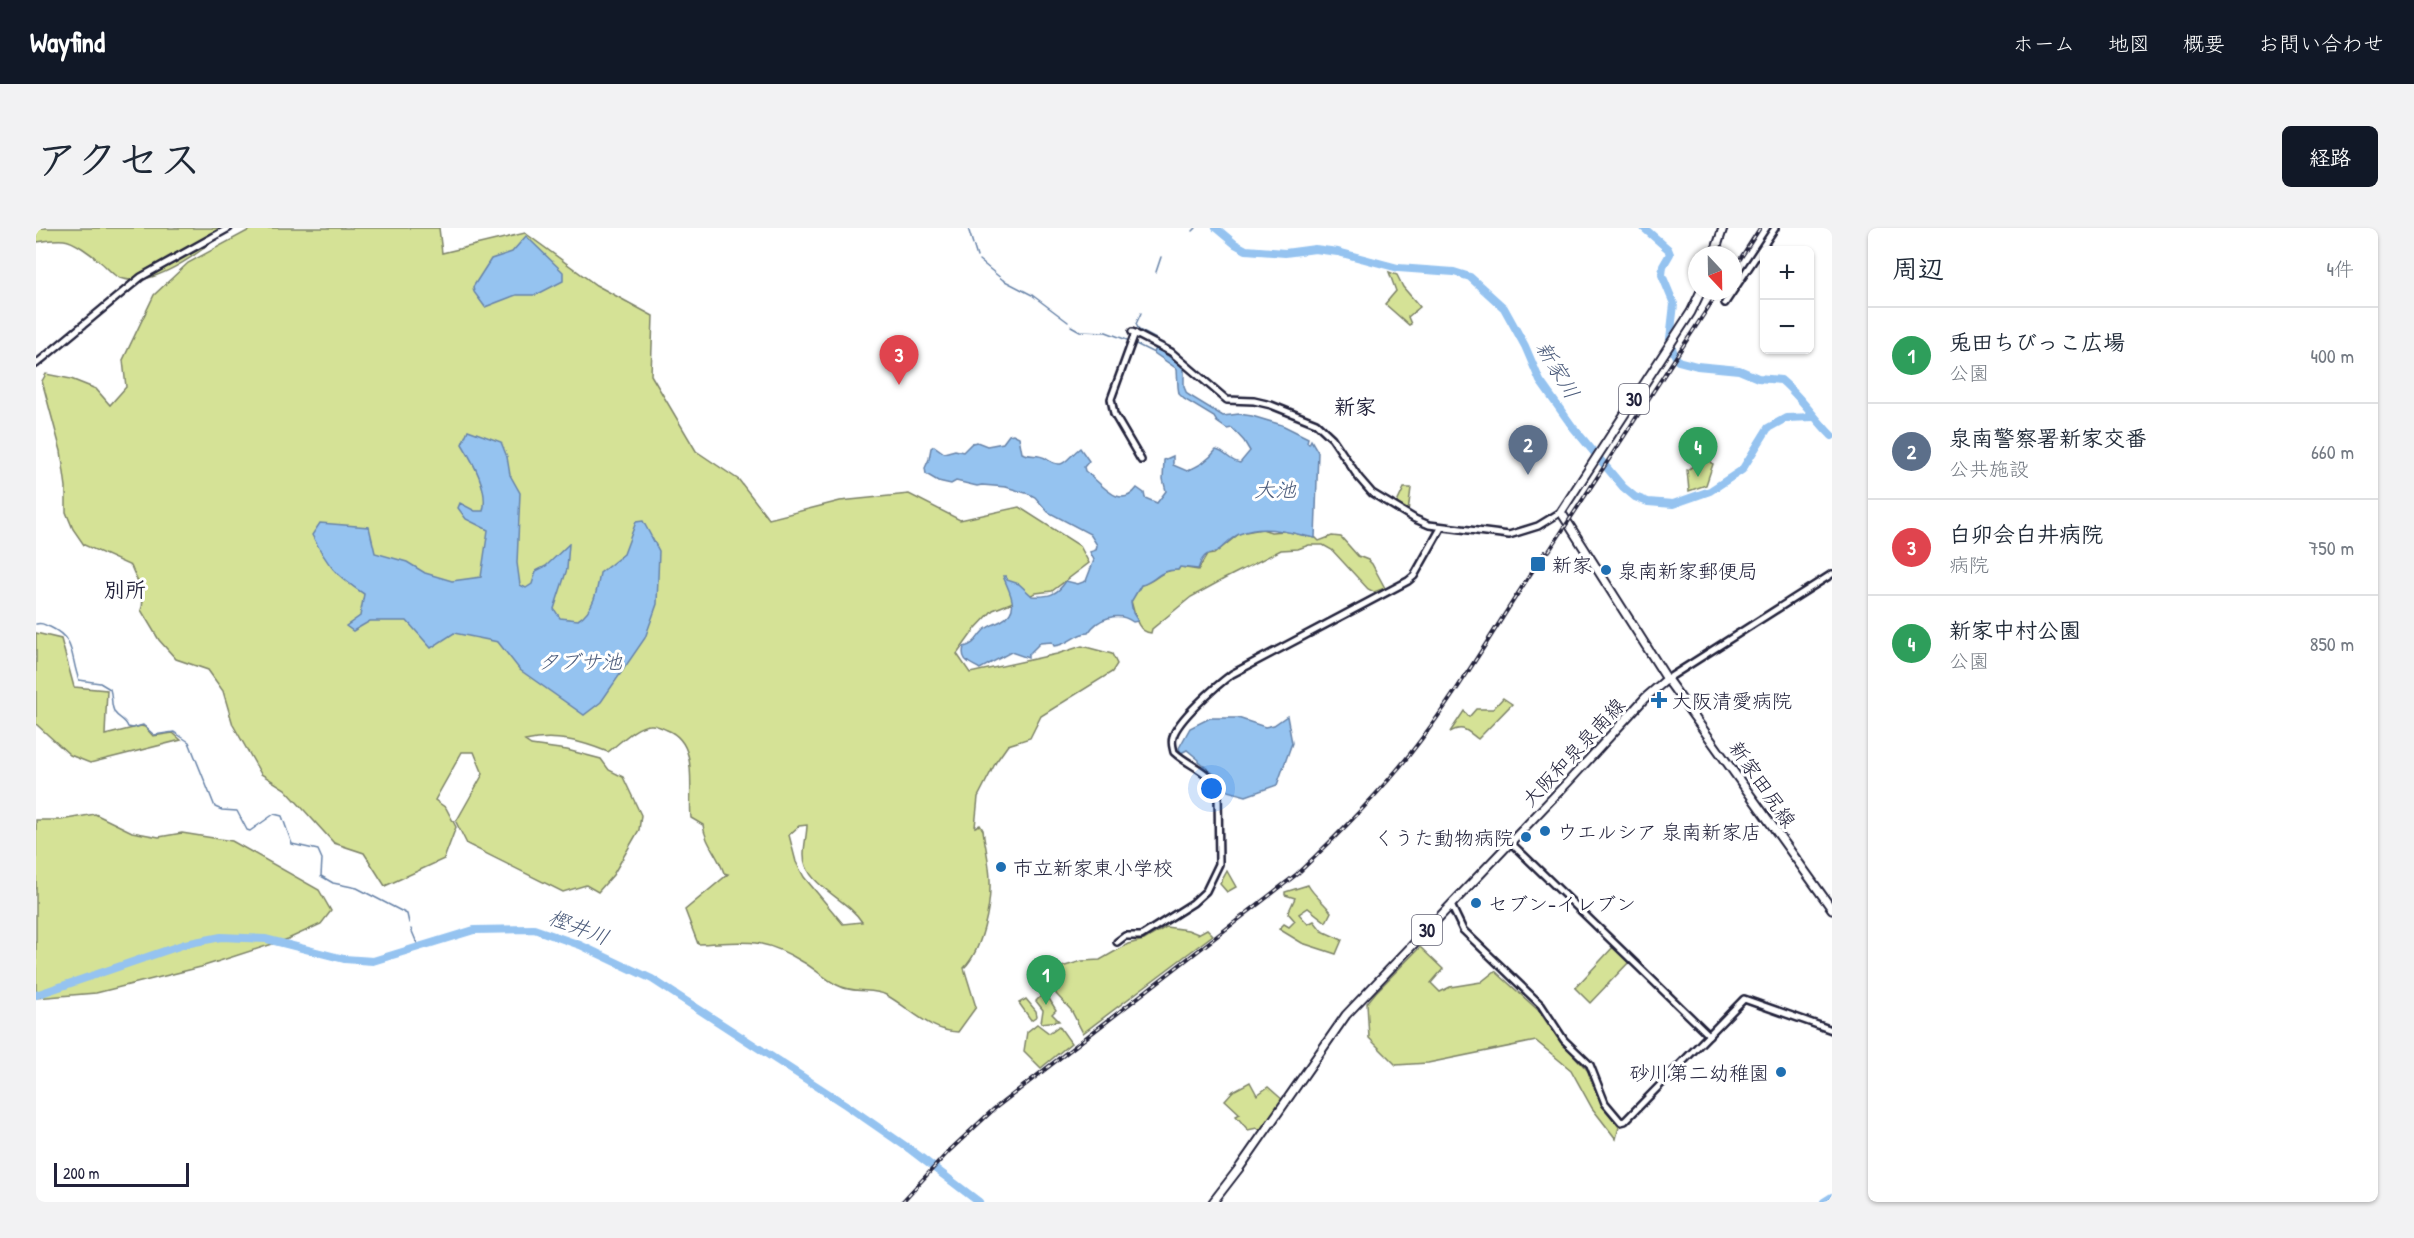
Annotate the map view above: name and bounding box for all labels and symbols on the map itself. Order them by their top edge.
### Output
north arrow [1688,246,1742,300]
pin: 3 [880,336,918,385]
water label: 新家川 [1529,336,1587,404]
road number: 30 [1619,384,1649,414]
district label: 新家 [1334,392,1376,421]
pin: 2 [1508,426,1548,475]
pin: 4 [1678,428,1718,477]
water label: 大池 [1254,475,1297,504]
place label: 新家 [1552,551,1592,578]
marker: 新家 [1529,555,1547,573]
place label: 泉南新家郵便局 [1618,557,1758,584]
marker: 泉南新家郵便局 [1599,563,1613,577]
district label: 別所 [104,575,146,604]
water label: タブサ池 [538,647,623,676]
place label: 大阪清愛病院 [1672,687,1792,714]
marker: 大阪清愛病院 [1650,691,1668,709]
street label: 大阪和泉泉南線 [1515,692,1631,812]
street label: 新家田尻線 [1723,735,1803,833]
your location [1197,774,1226,803]
place label: ウエルシア 泉南新家店 [1557,818,1762,845]
place label: くうた動物病院 [1374,824,1514,851]
marker: ウエルシア 泉南新家店 [1538,824,1552,838]
marker: くうた動物病院 [1519,830,1533,844]
place label: 市立新家東小学校 [1013,854,1173,881]
marker: 市立新家東小学校 [994,860,1008,874]
place label: セブン-イレブン [1488,890,1636,917]
marker: セブン-イレブン [1469,896,1483,910]
water label: 樫井川 [544,902,614,952]
road number: 30 [1412,915,1442,945]
pin: 1 [1026,956,1066,1005]
place label: 砂川第二幼稚園 [1629,1059,1769,1086]
marker: 砂川第二幼稚園 [1774,1065,1788,1079]
scale bar [54,1160,189,1188]

